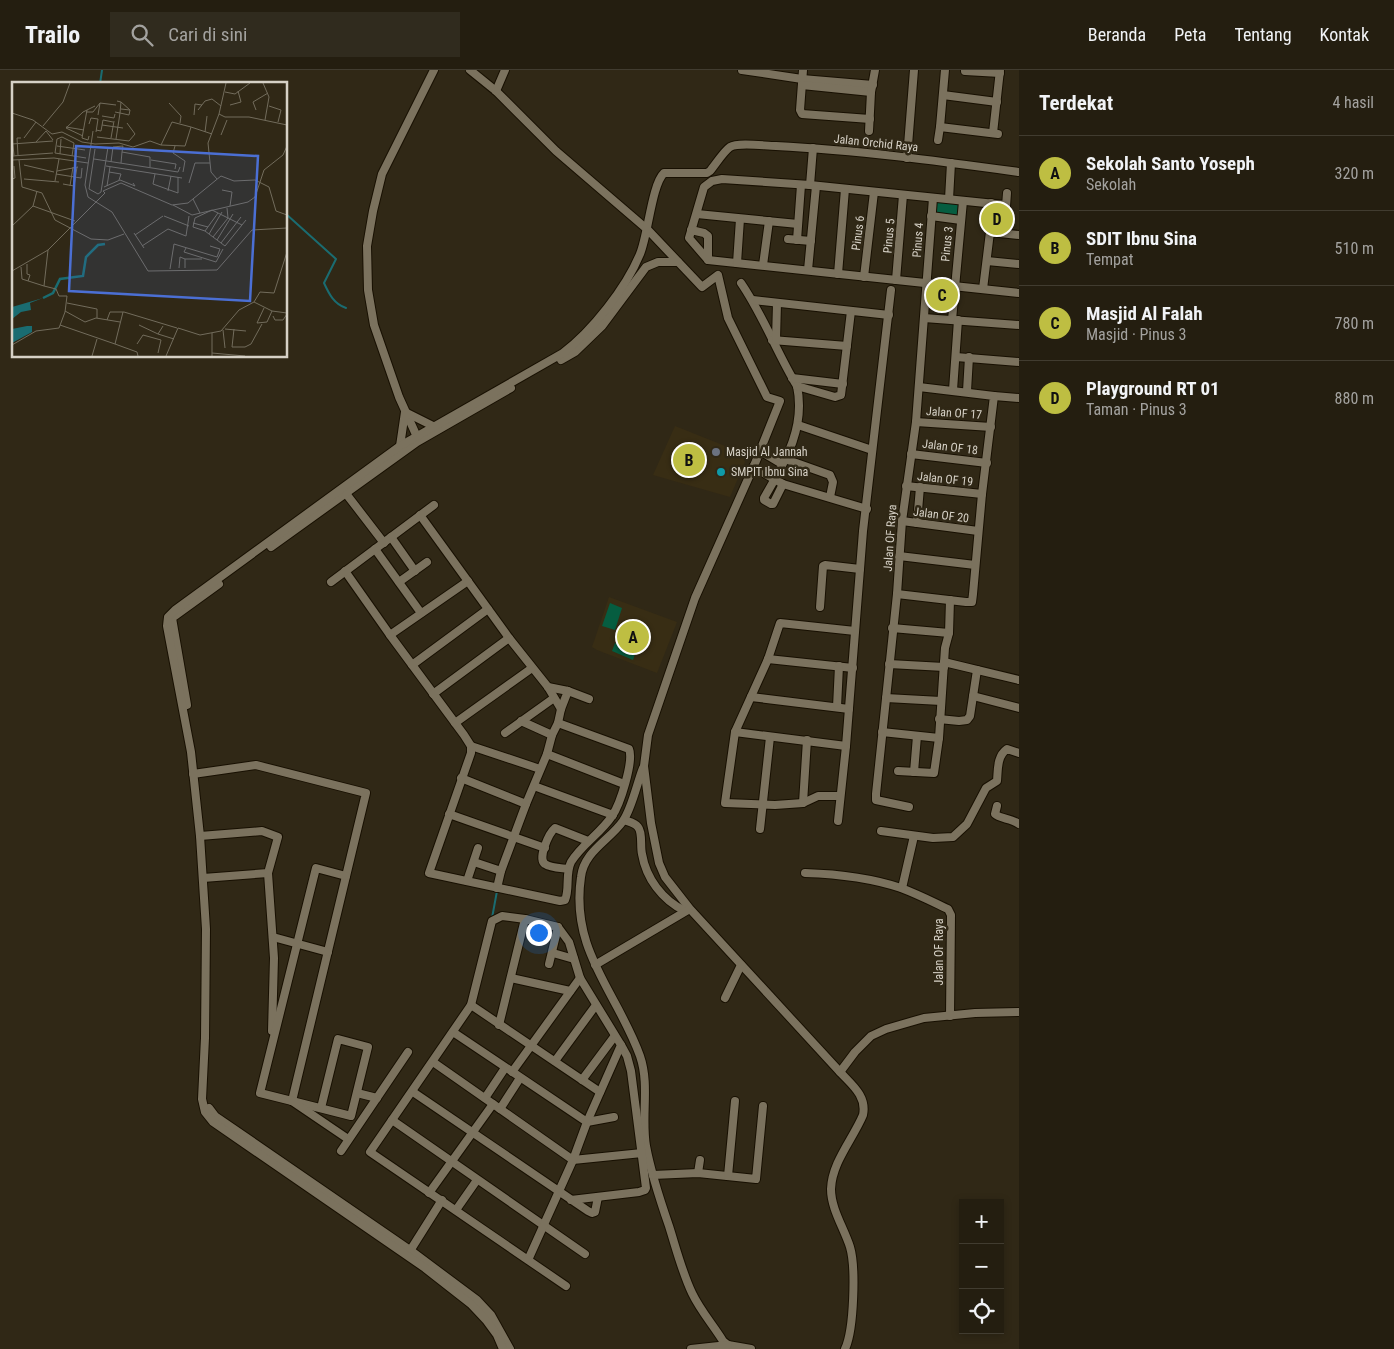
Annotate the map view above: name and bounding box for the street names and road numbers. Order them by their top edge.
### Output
street label: Jalan Orchid Raya [833,132,919,154]
street label: Pinus 6 [849,215,867,251]
street label: Pinus 5 [880,218,898,254]
street label: Pinus 4 [910,222,926,258]
street label: Pinus 3 [938,226,956,262]
street label: Jalan OF 17 [925,404,983,422]
street label: Jalan OF 18 [921,437,979,457]
street label: Jalan OF 19 [916,469,974,489]
street label: Jalan OF Raya [881,504,899,572]
street label: Jalan OF 20 [912,505,970,525]
street label: Jalan OF Raya [932,918,946,986]

